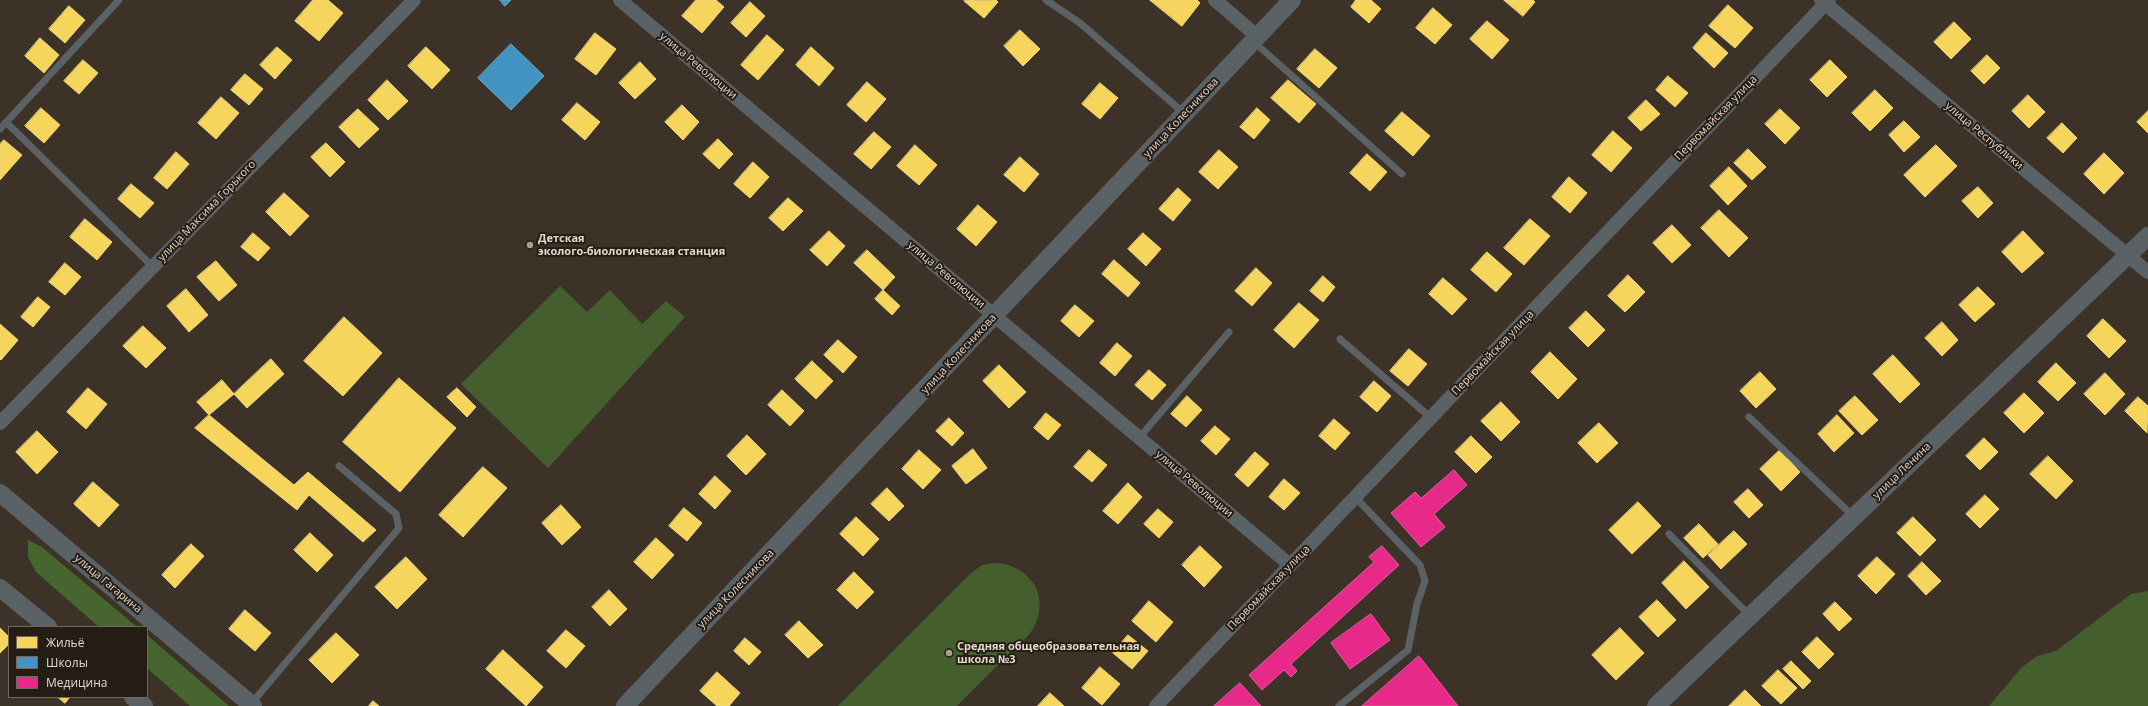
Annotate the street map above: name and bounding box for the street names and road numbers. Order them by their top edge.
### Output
street label: улица Революции [657,30,739,102]
street label: Первомайская улица [1672,73,1760,163]
street label: улица Колесникова [1141,75,1221,161]
street label: улица Республики [1942,100,2026,172]
street label: улица Максима Горького [155,158,259,264]
street label: улица Революции [905,239,987,311]
street label: Первомайская улица [1449,308,1537,398]
street label: улица Колесникова [919,311,999,397]
street label: улица Ленина [1870,440,1934,502]
street label: улица Революции [1153,448,1235,520]
street label: Первомайская улица [1225,543,1313,633]
street label: улица Колесникова [695,547,777,631]
street label: улица Гагарина [72,552,144,616]

